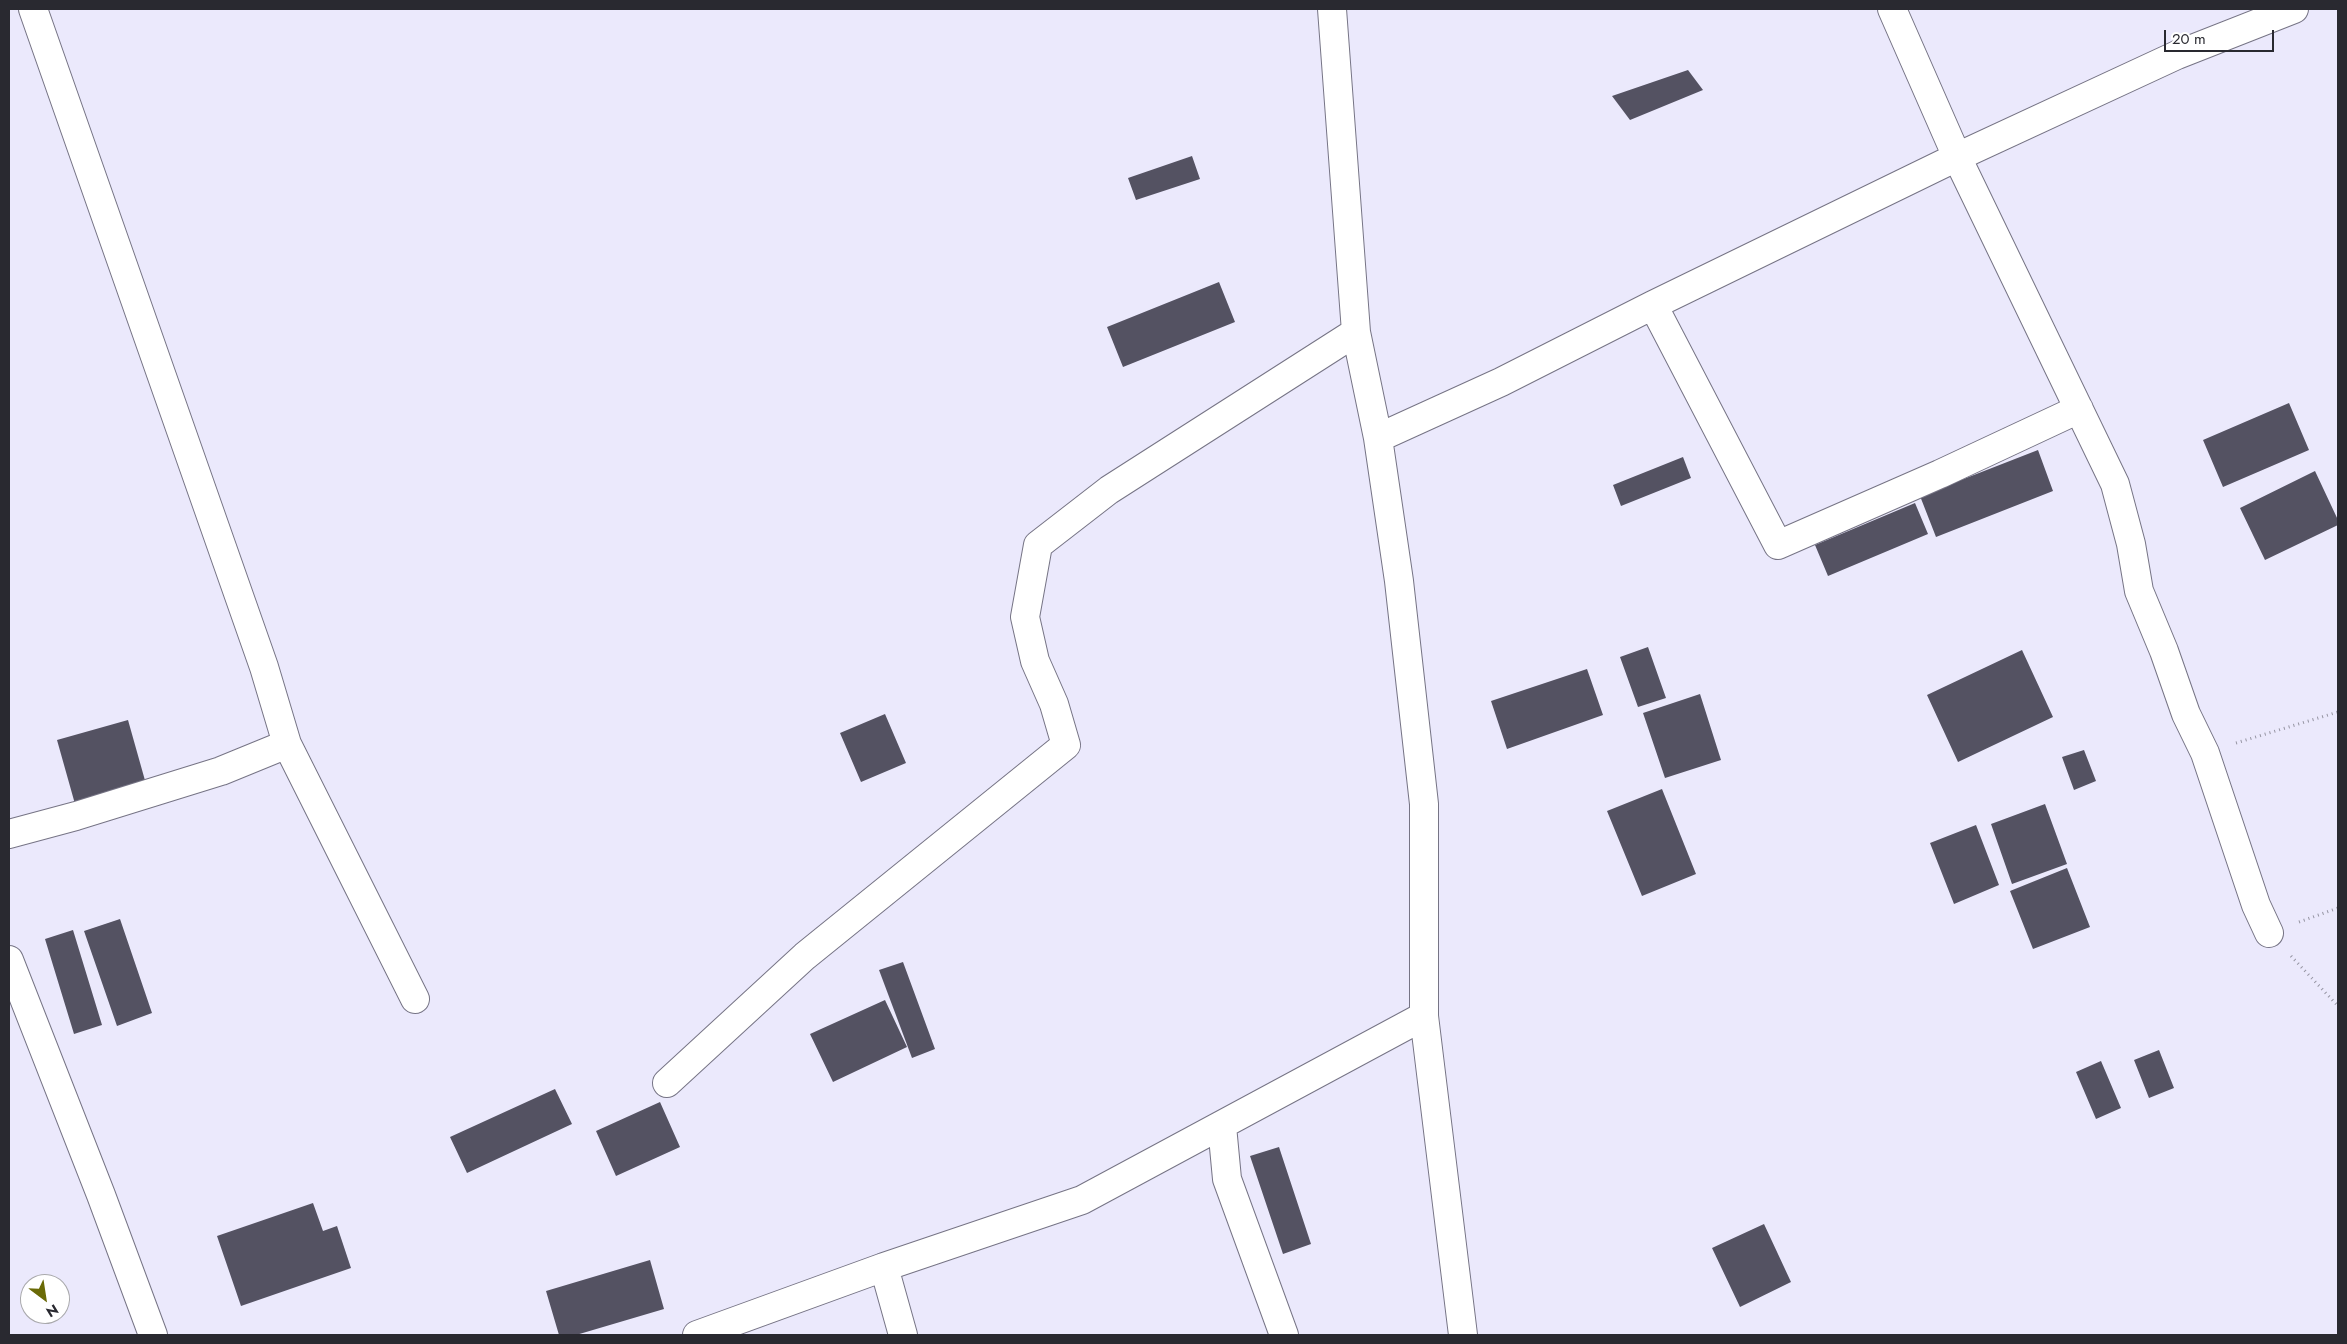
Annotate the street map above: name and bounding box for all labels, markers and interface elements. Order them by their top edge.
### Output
scale bar [2167,20,2277,52]
text: 20 m [2172,28,2206,50]
north arrow [20,1274,70,1324]
text: N [42,1300,62,1322]

